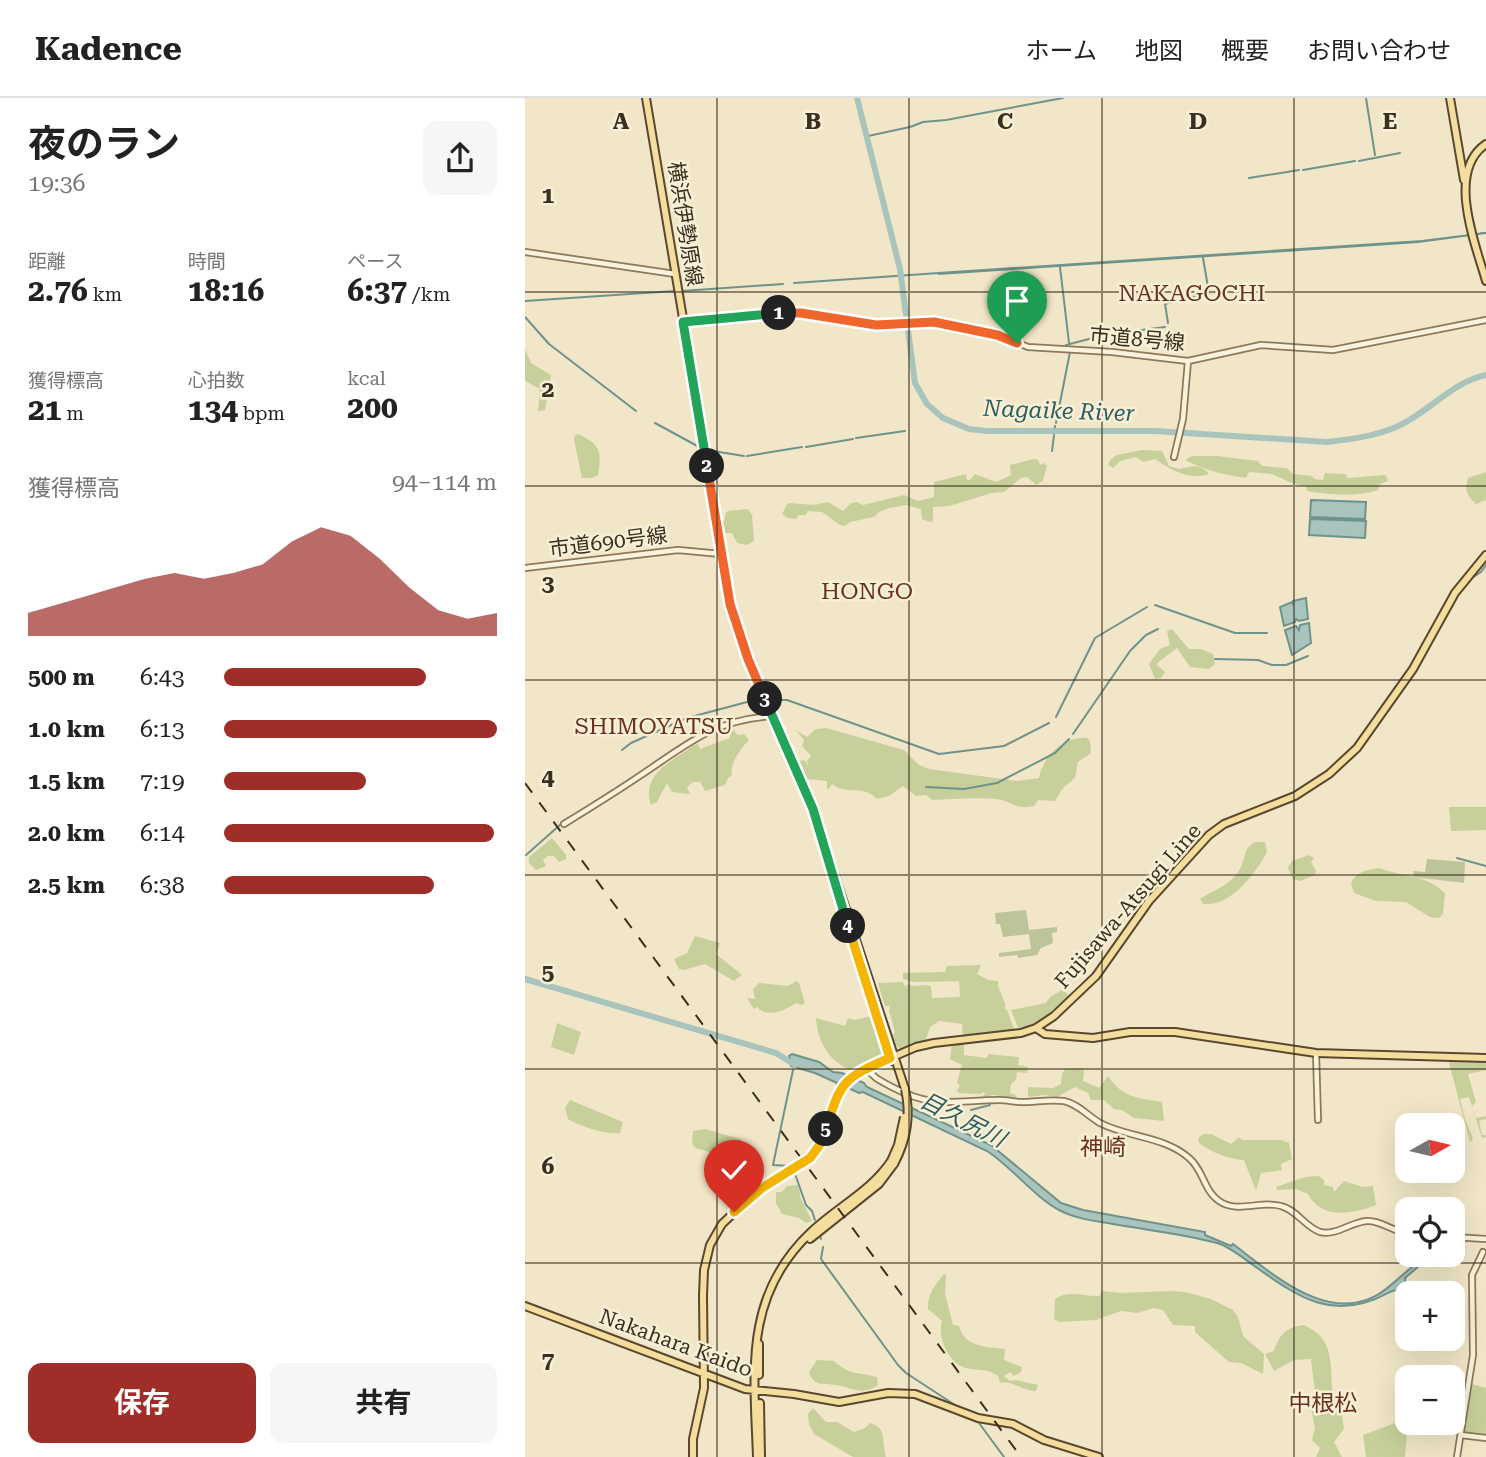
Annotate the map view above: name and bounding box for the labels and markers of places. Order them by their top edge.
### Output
pin [987,271,1047,343]
pin: 1 [761,296,797,330]
pin: 2 [689,448,725,484]
pin: 3 [747,682,783,716]
pin: 4 [831,908,865,944]
pin: 5 [809,1112,843,1146]
pin [704,1140,764,1212]

